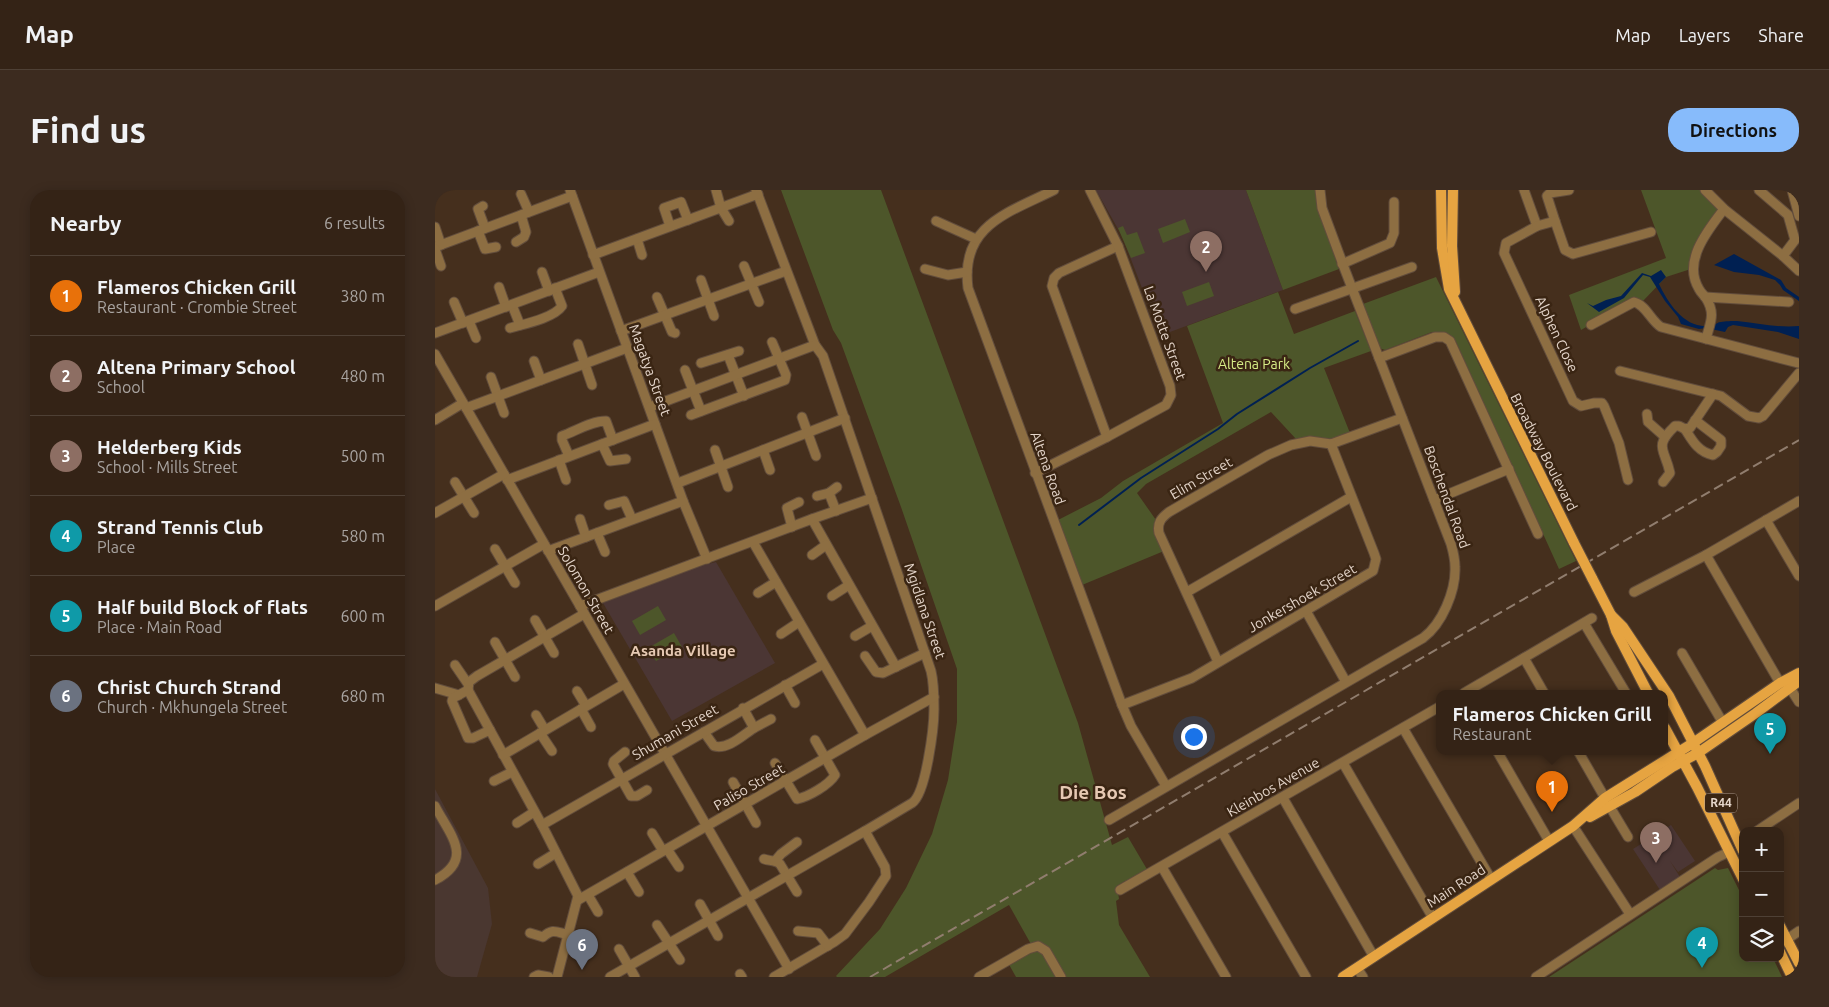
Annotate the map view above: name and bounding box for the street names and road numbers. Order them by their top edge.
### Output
street label: La Motte Street [1141,284,1190,383]
street label: Alphen Close [1532,293,1582,375]
street label: Magatya Street [626,322,674,418]
street label: Broadway Boulevard [1507,391,1581,513]
street label: Altena Road [1027,429,1069,507]
street label: Boschendal Road [1421,444,1473,550]
street label: Elim Street [1167,454,1235,502]
street label: Solomon Street [555,544,618,637]
street label: Jonkershoek Street [1245,560,1359,636]
street label: Mgidlana Street [901,561,949,661]
street label: Shumani Street [629,701,721,763]
street label: Kleinbos Avenue [1224,754,1322,820]
street label: Paliso Street [711,760,788,814]
road number: R44 [1705,794,1737,812]
street label: Main Road [1424,861,1488,911]

